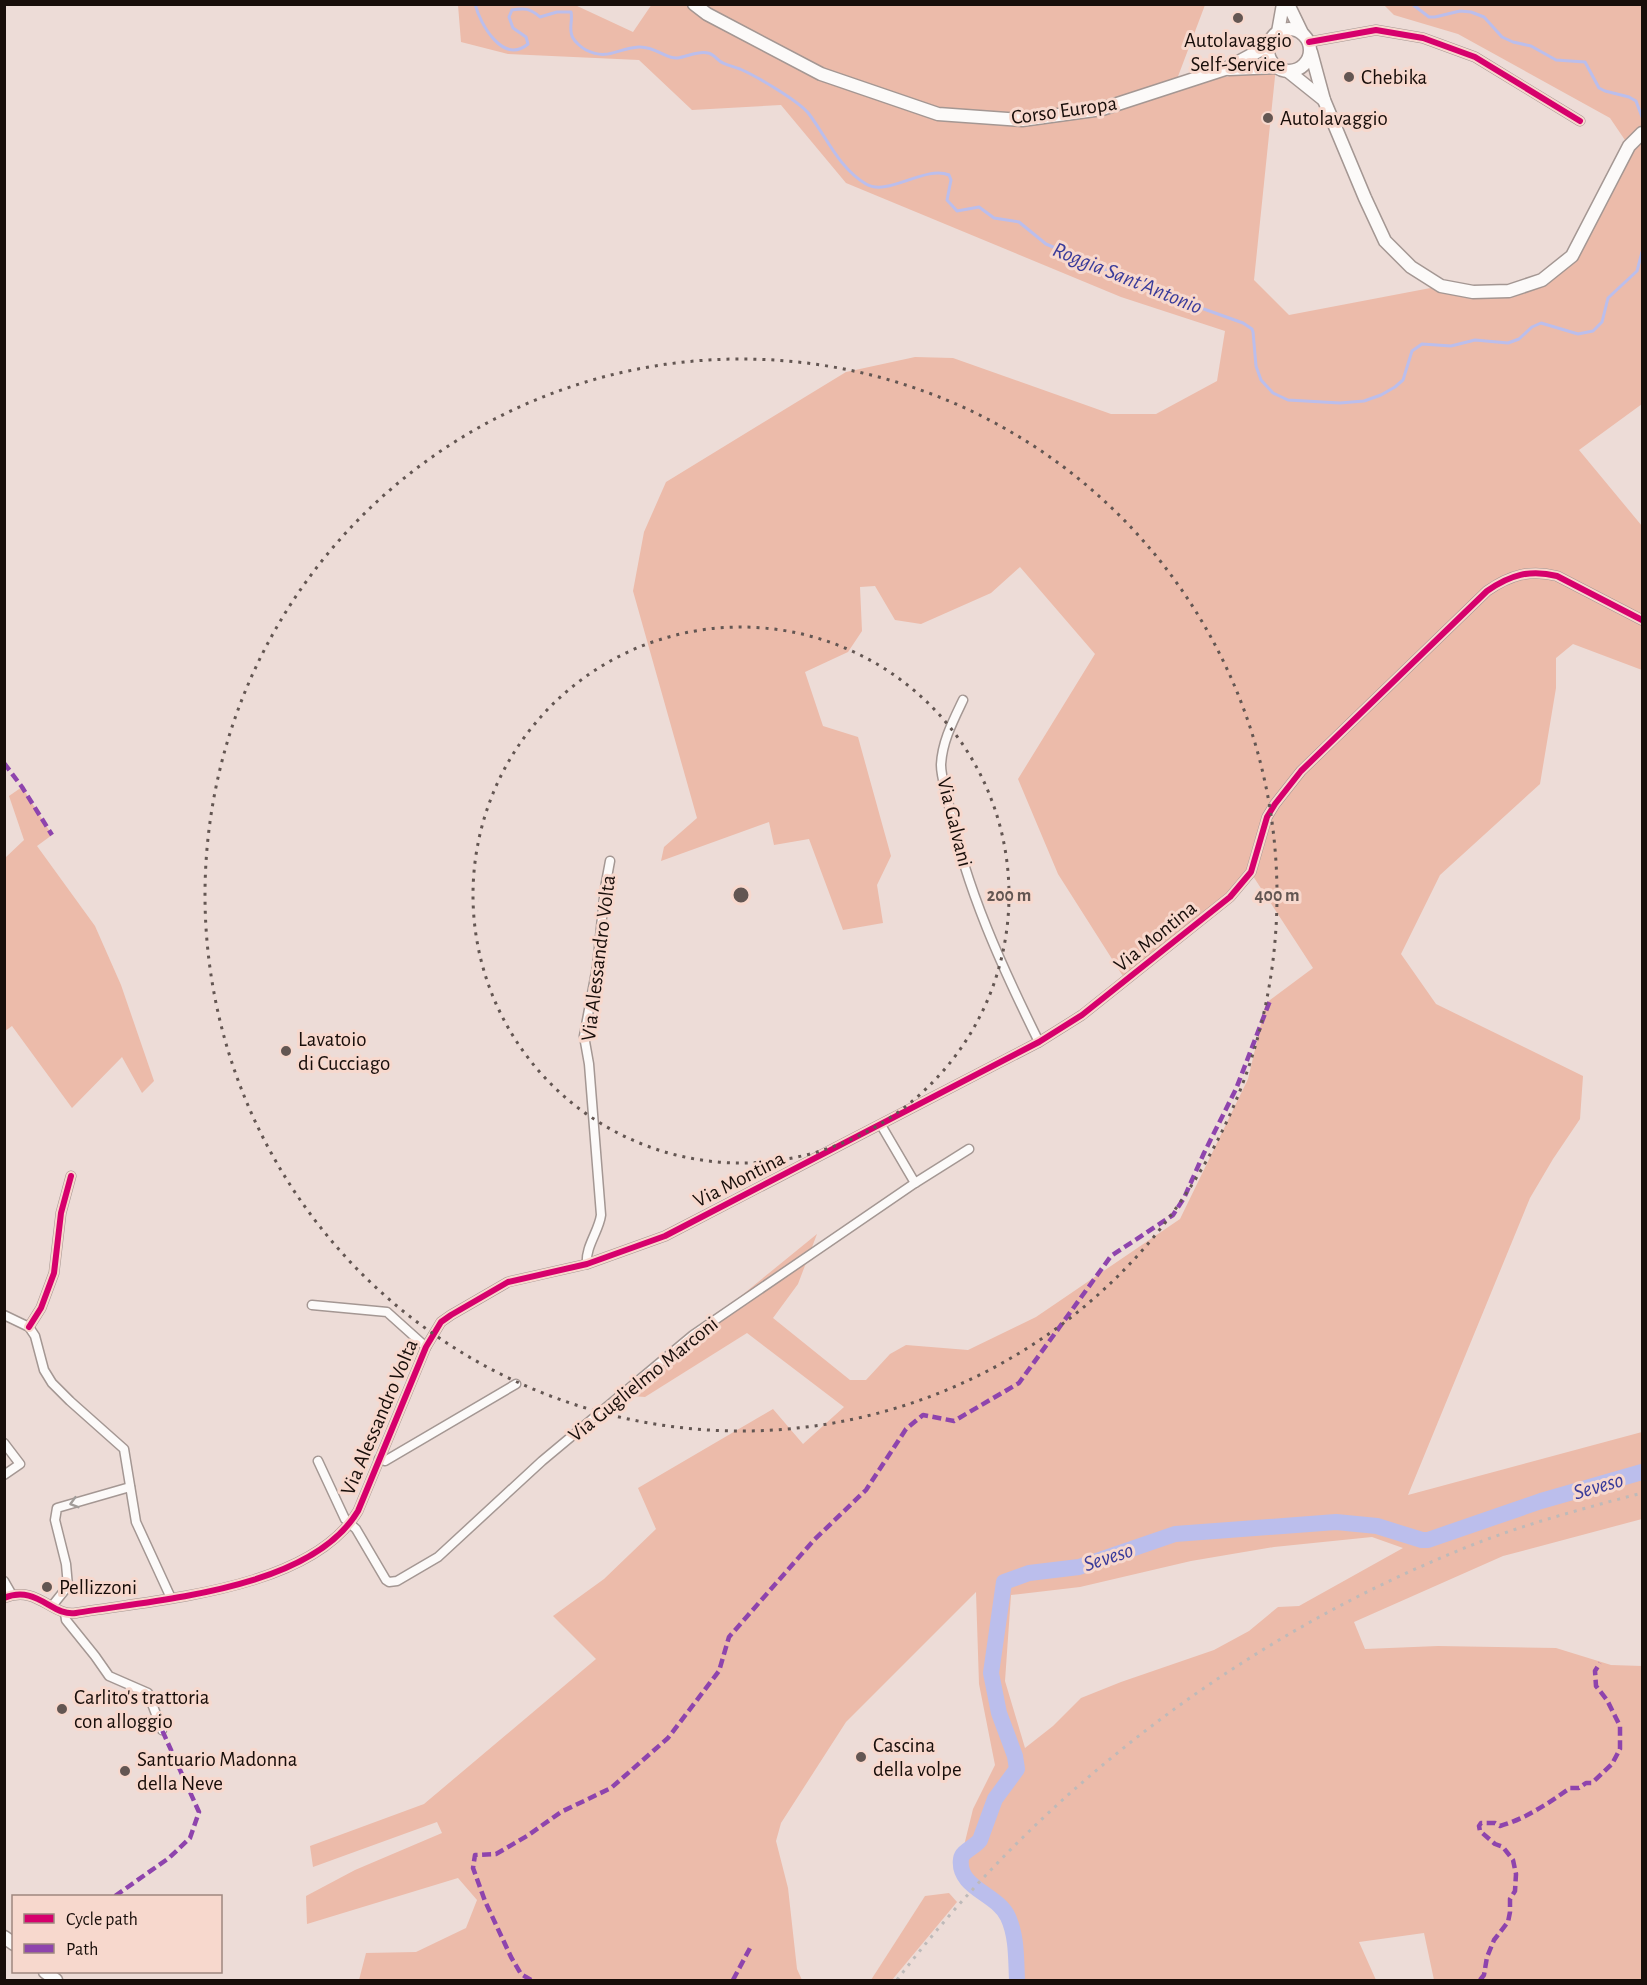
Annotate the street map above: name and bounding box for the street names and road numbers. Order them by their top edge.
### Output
street label: Corso Europa [1010,93,1119,128]
street label: Via Galvani [933,775,976,869]
street label: Via Alessandro Volta [578,874,619,1042]
street label: Via Montina [1110,897,1201,976]
street label: Via Montina [690,1147,789,1211]
street label: Via Guglielmo Marconi [565,1313,722,1446]
street label: Via Alessandro Volta [337,1336,422,1498]

